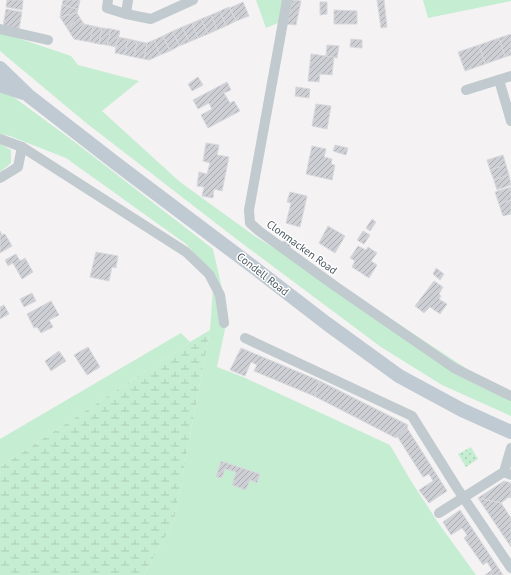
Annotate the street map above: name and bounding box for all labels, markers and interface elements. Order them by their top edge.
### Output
street label: Clonmacken Road [264,217,340,277]
street label: Condell Road [234,249,292,299]

